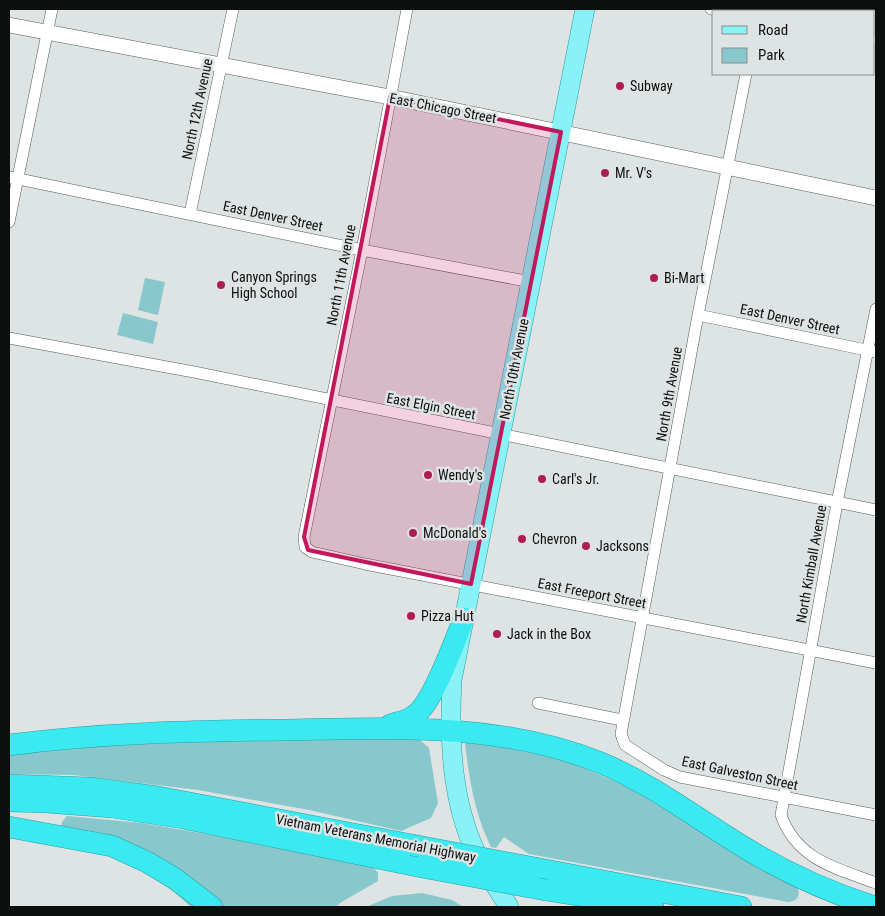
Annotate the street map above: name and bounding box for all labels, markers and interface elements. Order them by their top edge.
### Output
legend [712,10,875,75]
text: Road [758,21,788,39]
text: Park [758,46,785,64]
street label: North 12th Avenue [179,57,216,161]
place label: Subway [630,78,673,94]
marker: Subway [614,80,626,92]
street label: East Chicago Street [388,90,498,126]
place label: Mr. V's [615,165,652,181]
marker: Mr. V's [599,167,611,179]
street label: East Denver Street [222,198,324,234]
street label: North 11th Avenue [323,223,359,327]
place label: Canyon Springs High School [231,269,317,301]
place label: Bi-Mart [664,270,704,286]
marker: Bi-Mart [648,272,660,284]
marker: Canyon Springs High School [215,279,227,291]
street label: East Denver Street [739,301,841,337]
street label: North 10th Avenue [496,317,532,421]
street label: North 9th Avenue [653,345,685,443]
street label: East Elgin Street [385,390,477,422]
place label: Wendy's [438,467,483,483]
marker: Wendy's [422,469,434,481]
place label: Carl's Jr. [552,471,600,487]
marker: Carl's Jr. [536,473,548,485]
street label: North Kimball Avenue [793,503,829,624]
place label: McDonald's [423,525,487,541]
marker: McDonald's [407,527,419,539]
place label: Chevron [532,531,577,547]
marker: Chevron [516,533,528,545]
place label: Jacksons [596,538,649,554]
marker: Jacksons [580,540,592,552]
street label: East Freeport Street [537,575,647,611]
place label: Pizza Hut [421,608,474,624]
marker: Pizza Hut [405,610,417,622]
place label: Jack in the Box [507,626,591,642]
marker: Jack in the Box [491,628,503,640]
street label: East Galveston Street [680,753,800,793]
street label: Vietnam Veterans Memorial Highway [275,811,477,865]

